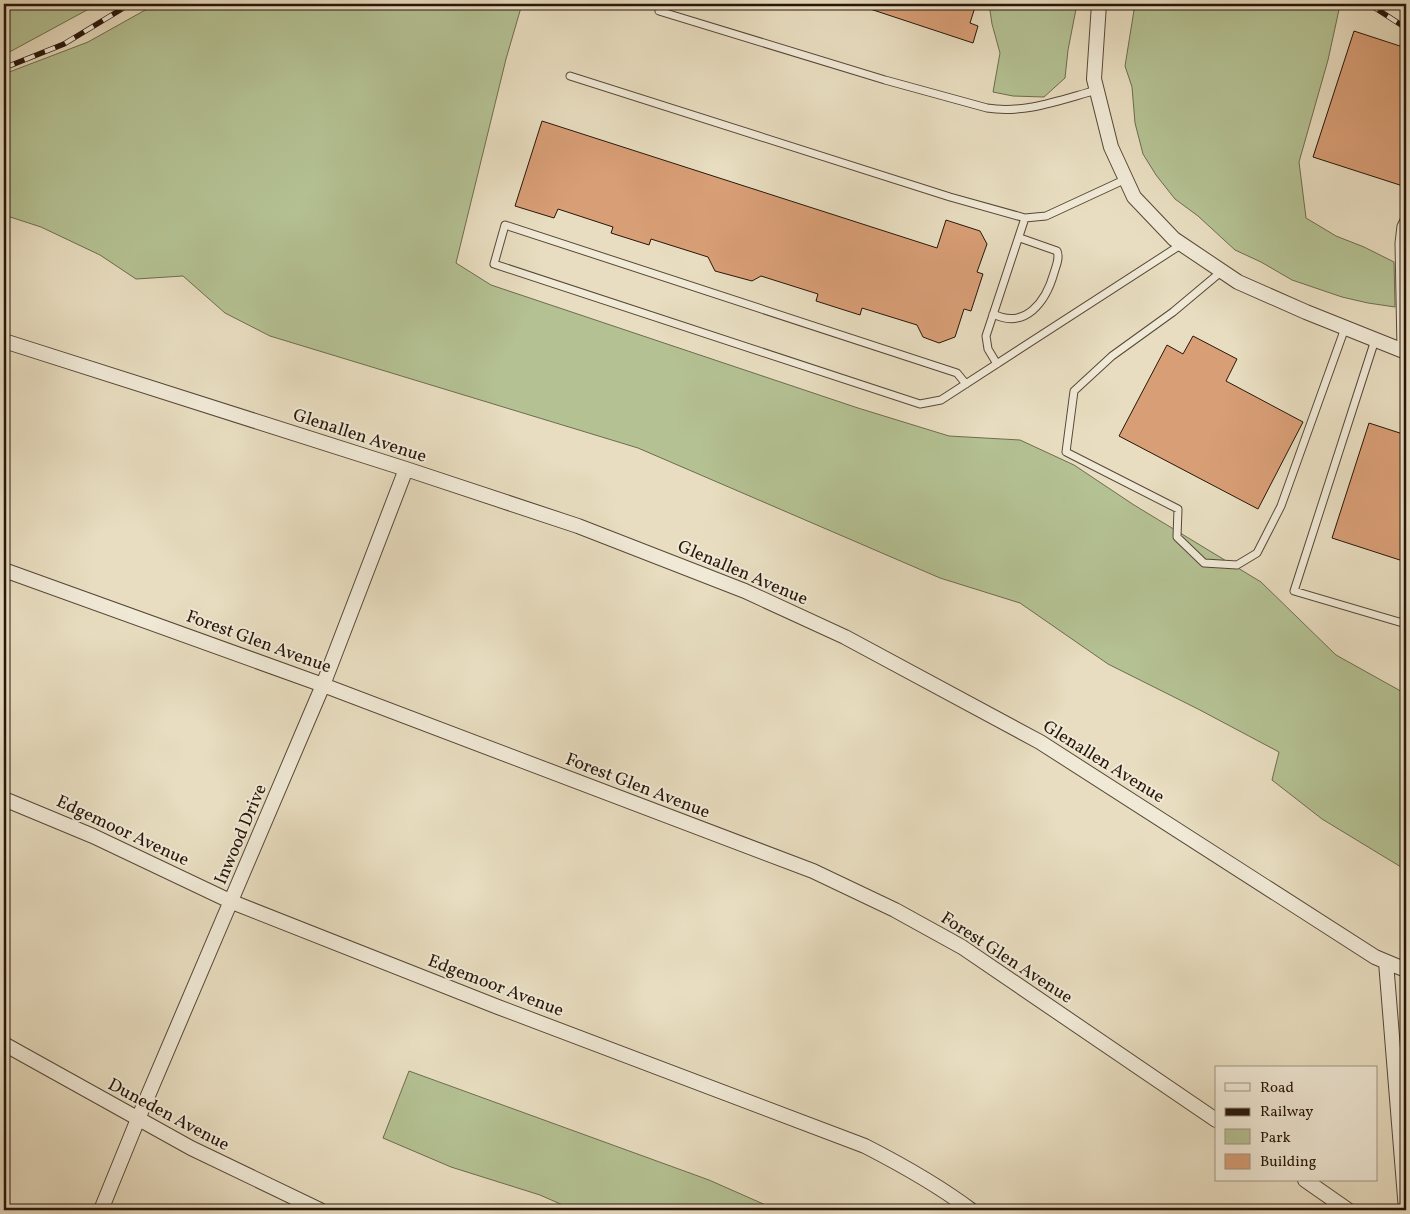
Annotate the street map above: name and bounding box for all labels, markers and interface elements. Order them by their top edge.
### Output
street label: Glenallen Avenue [289,403,430,470]
street label: Glenallen Avenue [673,535,811,612]
street label: Forest Glen Avenue [182,605,335,680]
street label: Glenallen Avenue [1038,715,1169,810]
street label: Forest Glen Avenue [562,747,713,825]
street label: Inwood Drive [209,780,274,889]
street label: Edgemoor Avenue [52,790,193,873]
street label: Forest Glen Avenue [935,906,1077,1010]
street label: Edgemoor Avenue [424,949,567,1024]
legend [1215,1066,1378,1182]
street label: Duneden Avenue [103,1073,234,1158]
text: Road [1260,1078,1294,1099]
text: Railway [1260,1102,1313,1123]
text: Park [1260,1128,1291,1149]
text: Building [1260,1152,1317,1173]

